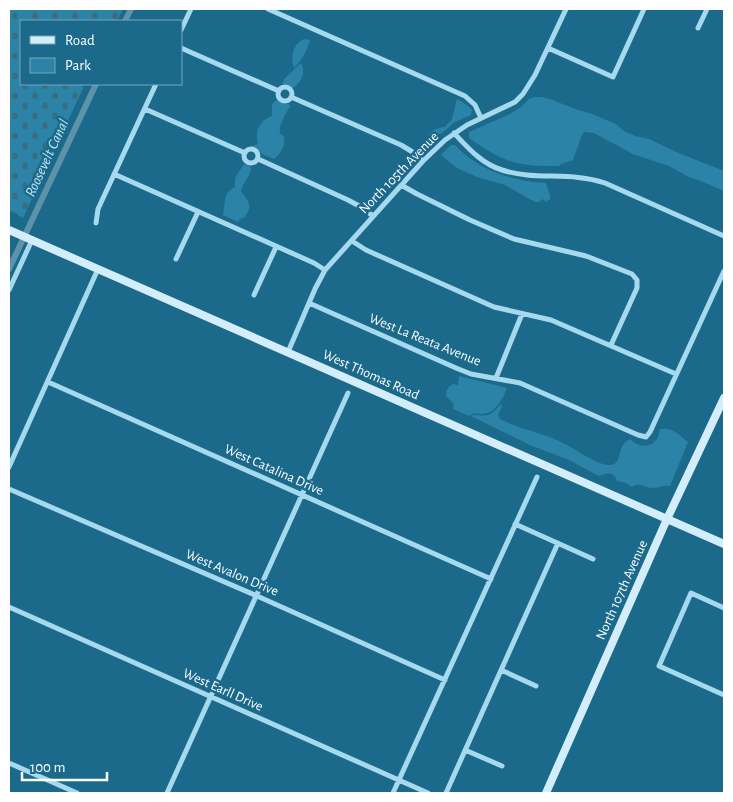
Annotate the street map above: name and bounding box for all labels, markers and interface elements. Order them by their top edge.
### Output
legend [20,20,182,85]
text: Road [65,33,95,48]
text: Park [65,58,91,73]
water label: Roosevelt Canal [23,117,72,199]
street label: North 105th Avenue [357,129,441,217]
street label: West La Reata Avenue [367,311,483,369]
street label: West Thomas Road [321,347,421,403]
street label: West Catalina Drive [222,442,326,498]
street label: North 107th Avenue [594,538,650,642]
street label: West Avalon Drive [184,547,280,599]
street label: West Earll Drive [181,666,265,714]
scale bar [22,750,108,782]
text: 100 m [30,760,65,775]

